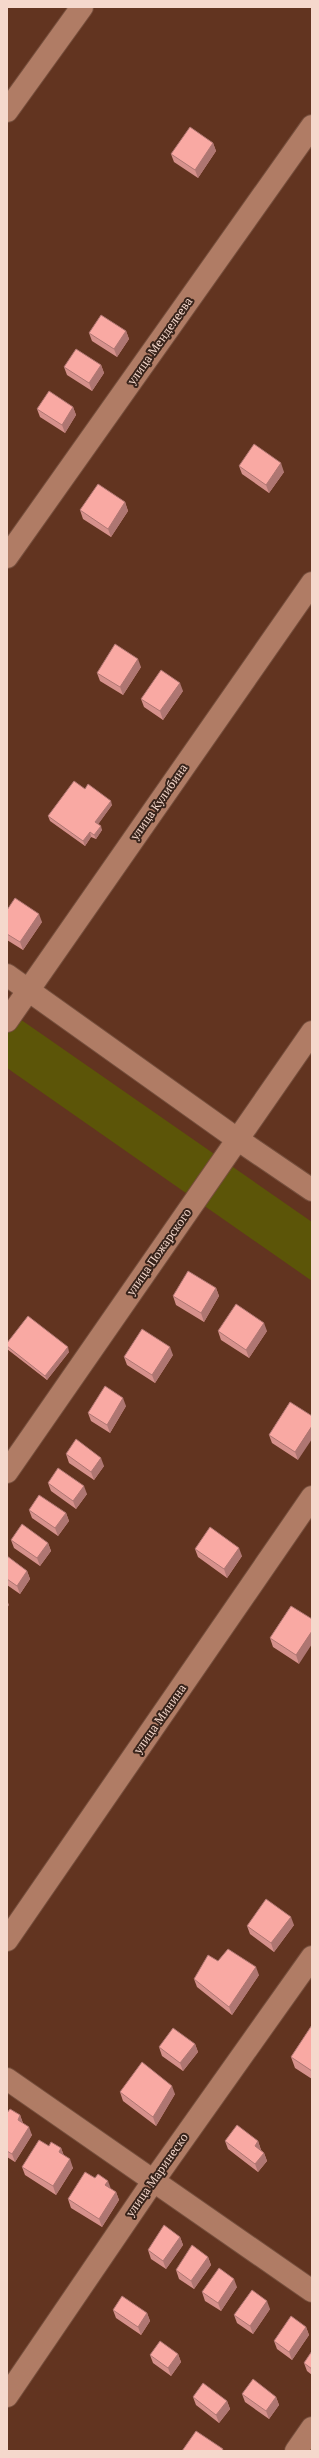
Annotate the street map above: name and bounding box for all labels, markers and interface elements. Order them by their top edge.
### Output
street label: улица Менделеева [123,294,195,388]
street label: улица Кулибина [126,761,191,844]
street label: улица Пожарского [122,1205,194,1299]
street label: улица Минина [129,1681,189,1757]
street label: улица Маринеско [122,2130,191,2220]

